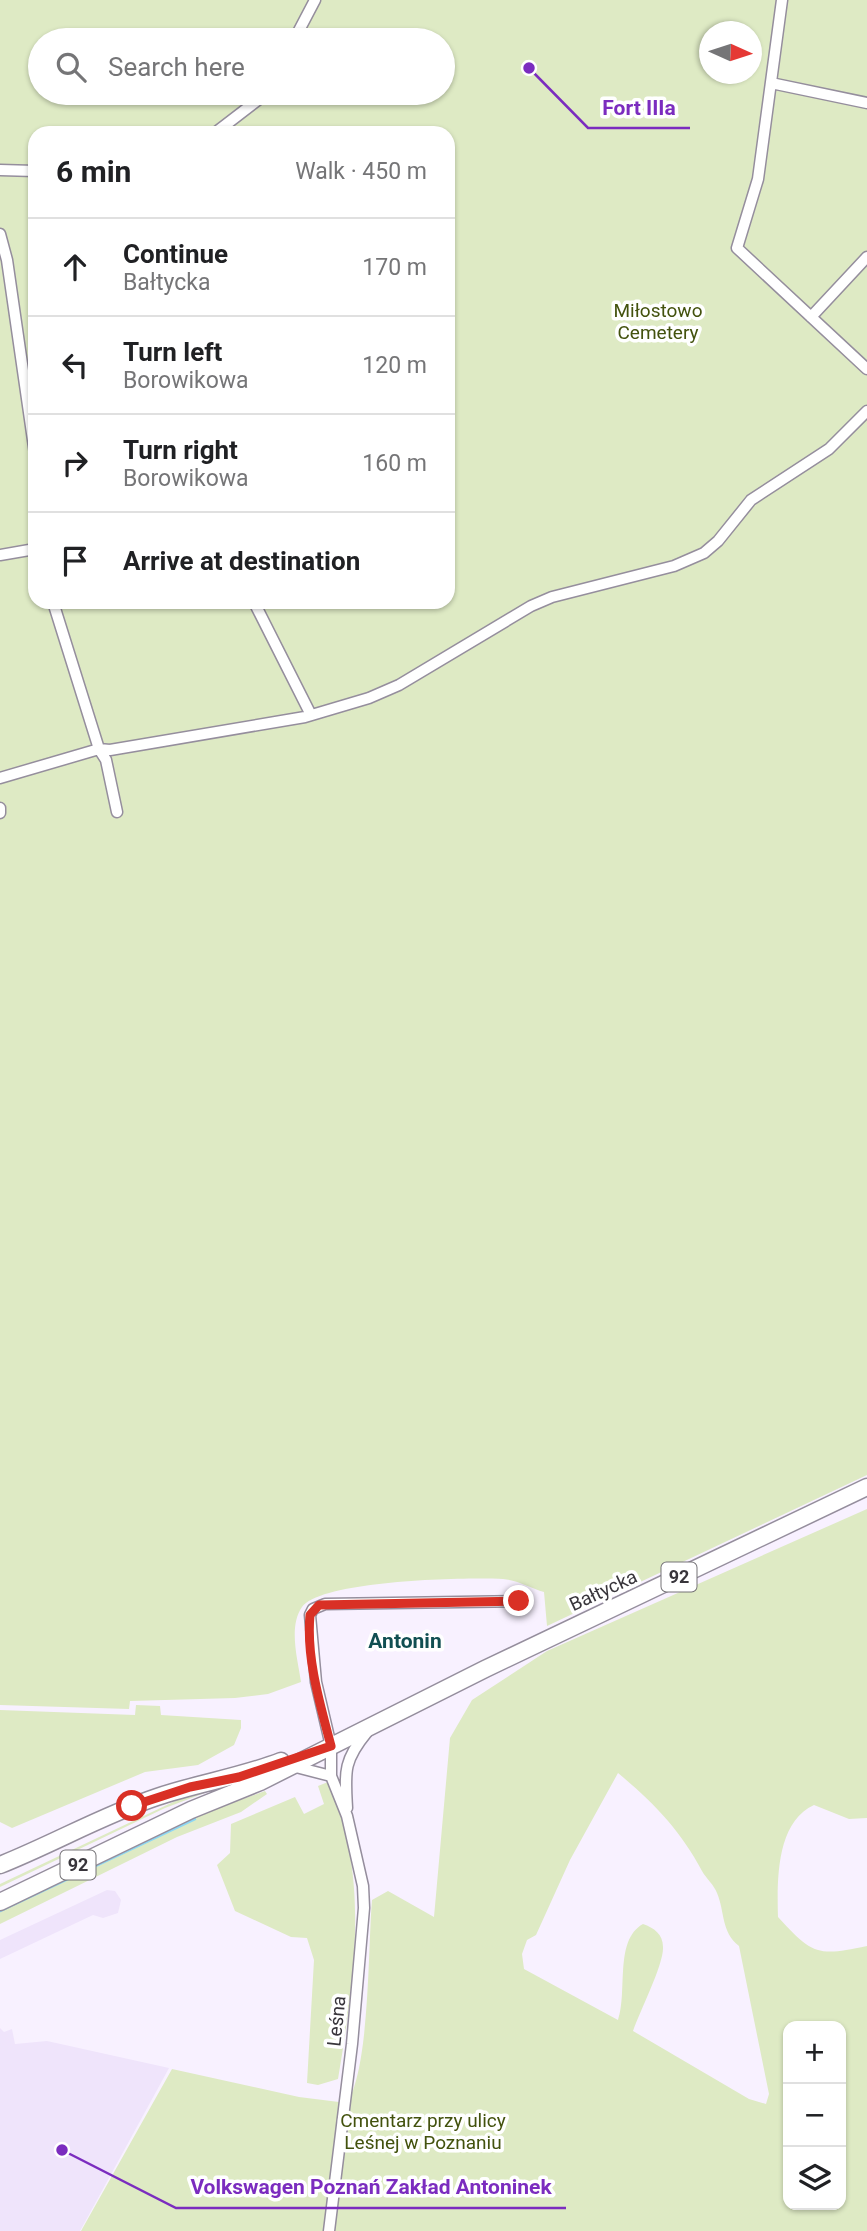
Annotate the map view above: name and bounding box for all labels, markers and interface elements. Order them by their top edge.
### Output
north arrow [699,21,762,84]
search box [28,28,455,105]
icon: search [52,48,90,86]
text: Search here [108,52,245,82]
callout: Fort IIIa [588,86,690,128]
text: Fort IIIa [602,96,676,120]
text: 6 min [56,154,131,189]
text: Walk · 450 m [295,158,427,185]
text: Continue [123,239,228,269]
icon: ahead [56,248,94,286]
text: 170 m [362,254,427,281]
text: Bałtycka [123,269,211,296]
park label: Miłostowo Cemetery [614,299,702,344]
text: Turn left [123,337,222,367]
icon: left [56,346,94,384]
text: 120 m [362,352,427,379]
text: Borowikowa [123,367,249,394]
text: Turn right [123,435,238,465]
icon: right [56,444,94,482]
text: 160 m [362,450,427,477]
text: Borowikowa [123,465,249,492]
icon: arrive [56,542,94,580]
text: Arrive at destination [123,546,360,576]
road number: 92 [662,1562,696,1592]
street label: Bałtycka [566,1565,641,1616]
route end [503,1585,534,1616]
district label: Antonin [368,1629,442,1653]
route start [116,1790,147,1821]
road number: 92 [60,1851,96,1880]
street label: Leśna [322,1995,351,2048]
map controls [783,2021,846,2210]
button: + [783,2021,846,2084]
button: − [783,2084,846,2147]
park label: Cmentarz przy ulicy Leśnej w Poznaniu [340,2109,506,2154]
button: layers [783,2147,846,2210]
callout: Volkswagen Poznań Zakład Antoninek [176,2166,566,2208]
text: Volkswagen Poznań Zakład Antoninek [190,2175,552,2199]

